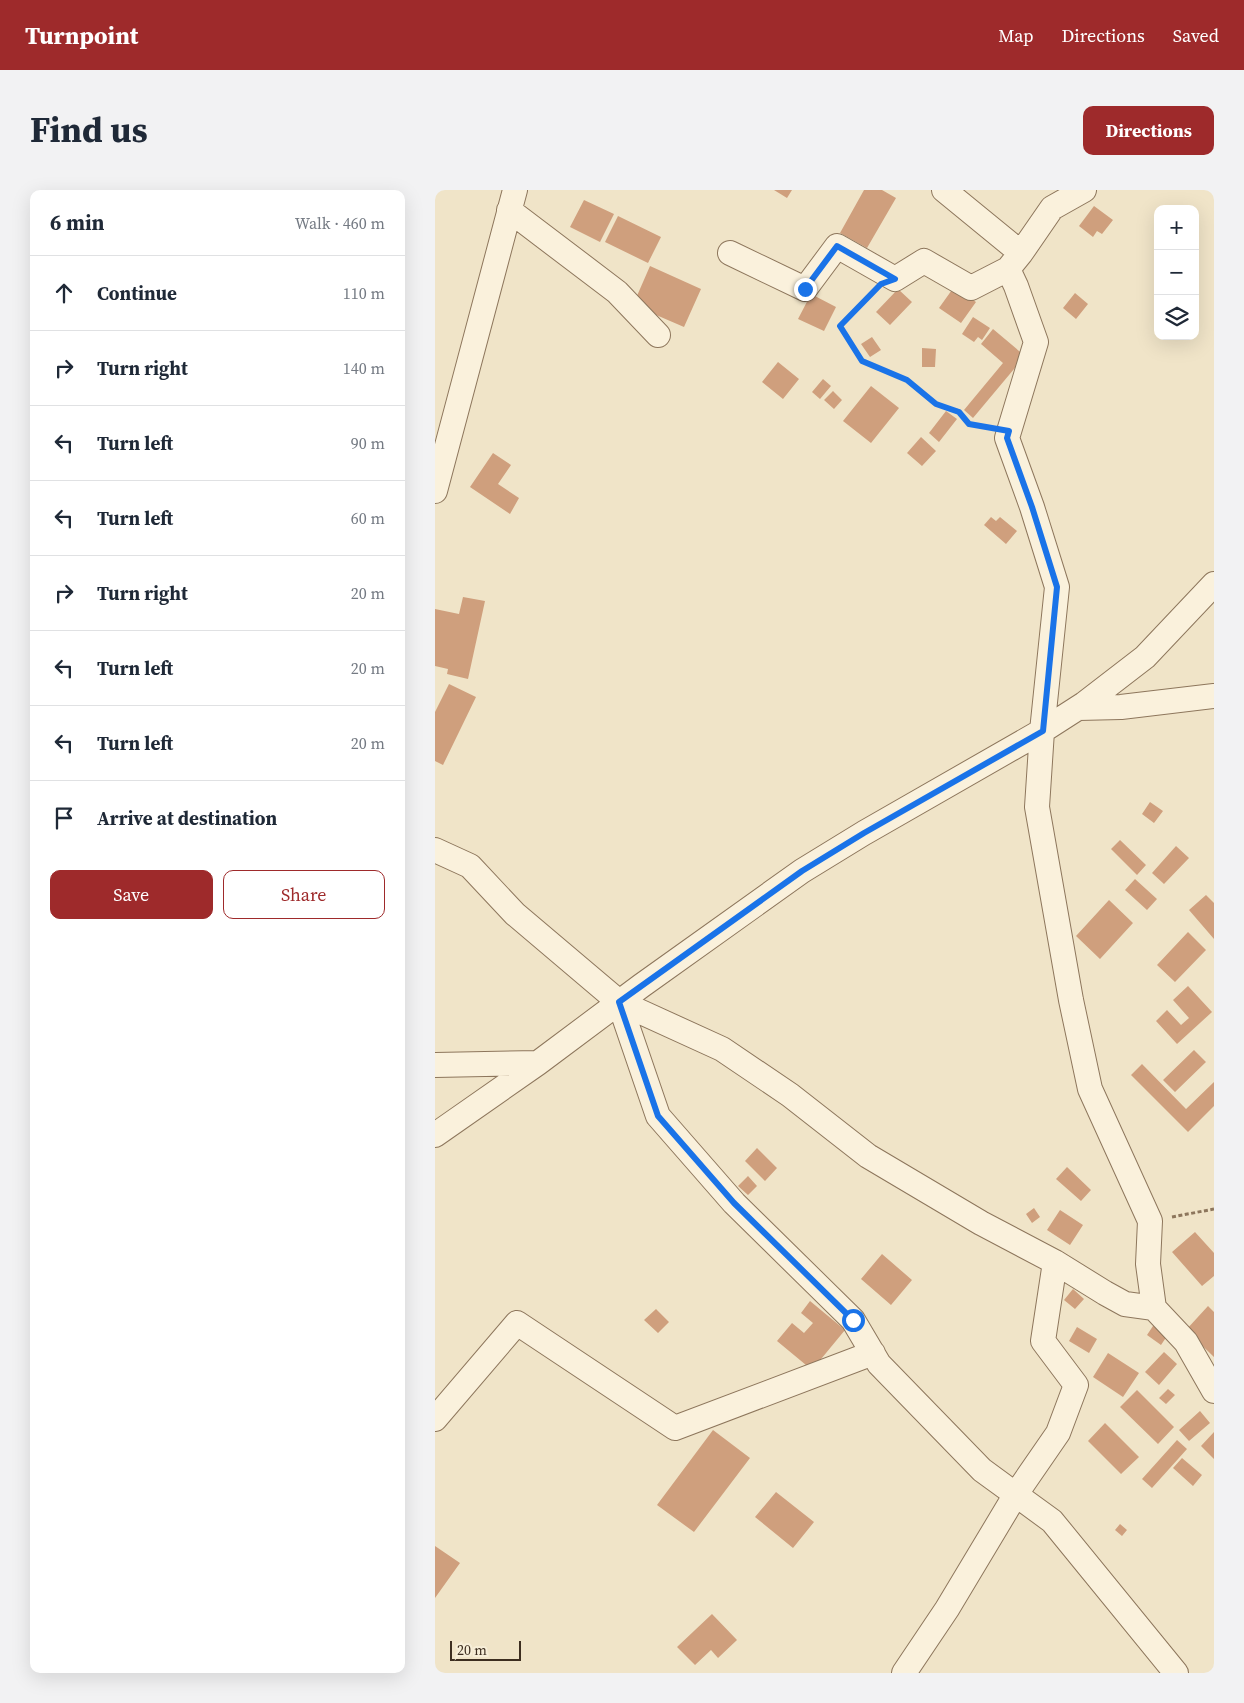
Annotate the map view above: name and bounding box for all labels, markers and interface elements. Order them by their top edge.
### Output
text: Turnpoint [25,19,138,52]
text: Map [998,23,1034,48]
text: Directions [1062,23,1145,48]
text: Saved [1173,23,1219,48]
text: Find us [30,106,148,154]
button: Directions [1083,106,1214,155]
map controls [1154,205,1199,340]
button: + [1154,205,1199,250]
text: 6 min [50,208,105,237]
text: Walk · 460 m [295,212,385,234]
button: − [1154,250,1199,295]
route end [794,278,817,301]
icon: ahead [50,279,78,307]
text: Continue [97,280,177,306]
text: 110 m [343,282,385,304]
button: layers [1154,295,1199,340]
icon: right [50,354,78,382]
text: Turn right [97,355,188,381]
text: 140 m [343,357,385,379]
icon: left [50,429,78,457]
text: Turn left [97,430,173,456]
text: 90 m [351,432,385,454]
icon: left [50,504,78,532]
text: Turn left [97,505,173,531]
text: 60 m [351,507,385,529]
icon: right [50,579,78,607]
text: Turn right [97,580,188,606]
text: 20 m [351,582,385,604]
icon: left [50,654,78,682]
text: Turn left [97,655,173,681]
text: 20 m [351,657,385,679]
icon: left [50,729,78,757]
text: Turn left [97,730,173,756]
text: 20 m [351,732,385,754]
icon: arrive [50,804,78,832]
text: Arrive at destination [97,805,277,831]
button: Save [50,870,213,919]
button: Share [223,870,385,919]
route start [842,1309,865,1332]
scale bar [450,1638,521,1661]
text: 20 m [457,1640,487,1660]

